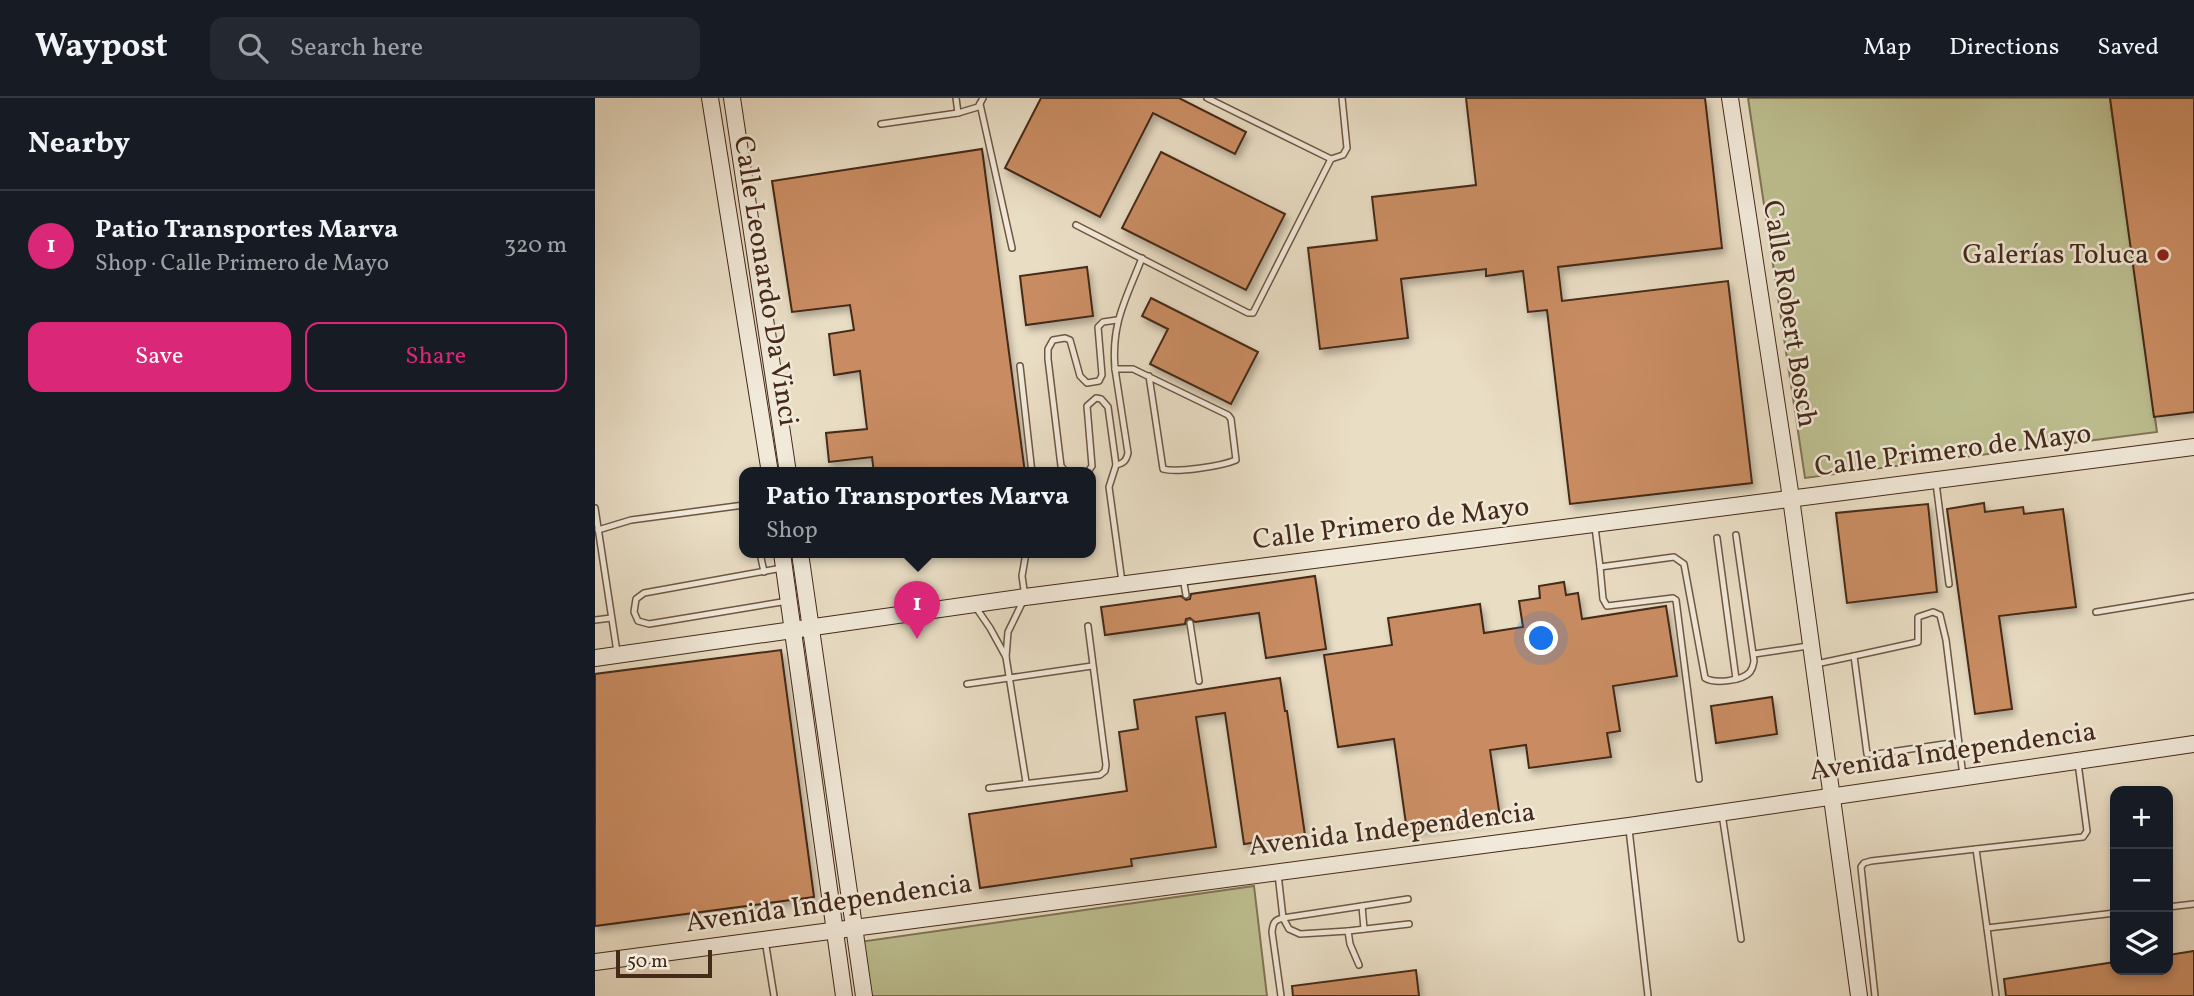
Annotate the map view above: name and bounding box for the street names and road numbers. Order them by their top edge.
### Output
street label: Calle Leonardo Da Vinci [723,133,807,429]
street label: Calle Robert Bosch [1752,198,1826,430]
street label: Calle Primero de Mayo [1813,415,2093,487]
street label: Calle Primero de Mayo [1251,488,1531,560]
street label: Avenida Independencia [1807,713,2099,791]
street label: Avenida Independencia [1246,793,1538,867]
street label: Avenida Independencia [683,865,975,943]

